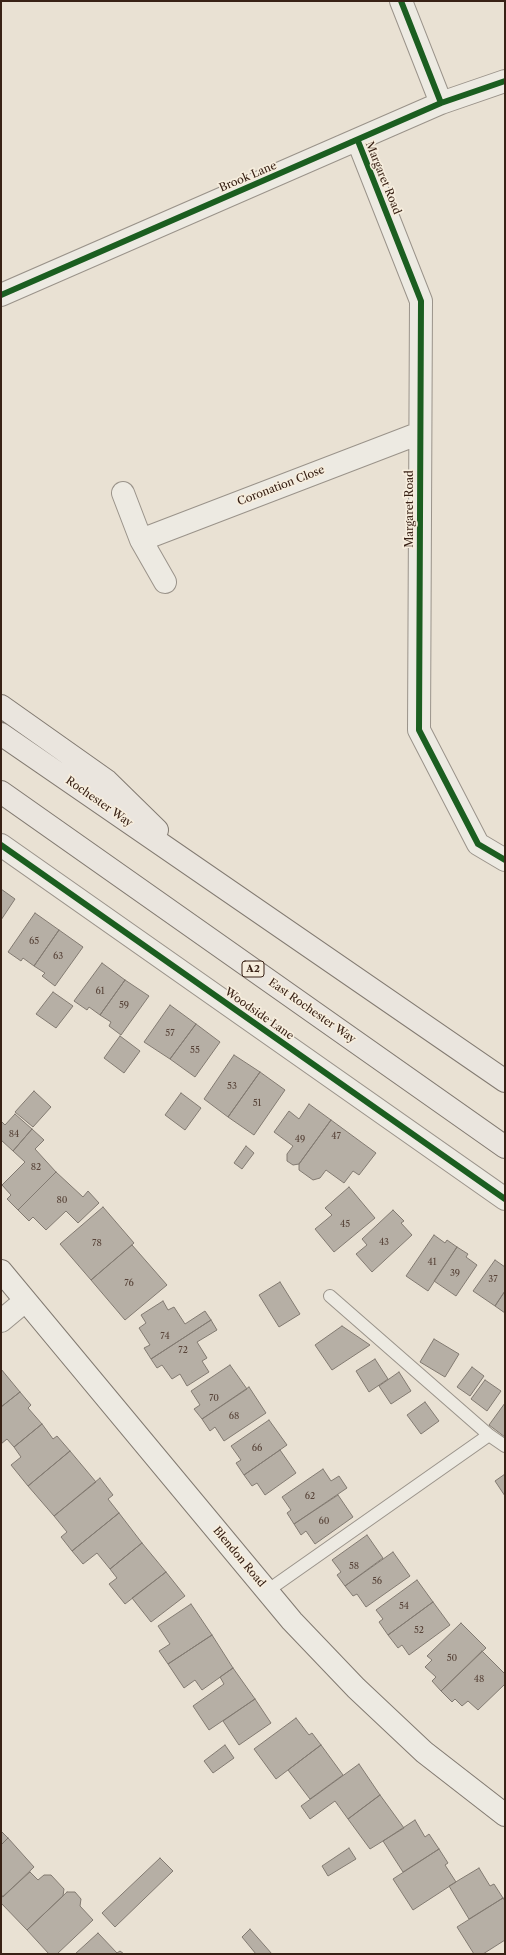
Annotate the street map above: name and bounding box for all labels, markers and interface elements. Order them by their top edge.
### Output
street label: Margaret Road [362,140,404,216]
street label: Brook Lane [217,159,279,195]
street label: Coronation Close [236,463,326,509]
street label: Margaret Road [403,470,417,548]
street label: Rochester Way [63,774,135,830]
house number: 65 [29,936,39,946]
house number: 63 [53,951,63,961]
road number: A2 [242,961,264,977]
street label: East Rochester Way [266,976,358,1046]
street label: Woodside Lane [222,985,296,1043]
house number: 61 [95,986,105,996]
house number: 59 [119,1000,129,1010]
house number: 57 [165,1028,175,1038]
house number: 55 [190,1045,200,1055]
house number: 53 [227,1081,237,1091]
house number: 51 [253,1098,261,1108]
house number: 84 [9,1129,19,1139]
house number: 47 [331,1131,341,1141]
house number: 49 [295,1134,305,1144]
house number: 82 [31,1162,41,1172]
house number: 80 [56,1195,68,1205]
house number: 45 [340,1219,350,1229]
house number: 43 [379,1237,389,1247]
house number: 78 [92,1238,102,1248]
house number: 41 [428,1257,436,1267]
house number: 39 [450,1268,460,1278]
house number: 37 [488,1274,498,1284]
house number: 76 [124,1278,134,1288]
house number: 74 [160,1331,170,1341]
house number: 72 [178,1345,188,1355]
house number: 70 [209,1393,219,1403]
house number: 68 [229,1411,239,1421]
house number: 66 [252,1443,262,1453]
house number: 62 [305,1491,315,1501]
house number: 60 [319,1516,329,1526]
street label: Blendon Road [210,1524,268,1590]
house number: 58 [349,1561,359,1571]
house number: 56 [372,1576,382,1586]
house number: 54 [399,1601,409,1611]
house number: 52 [414,1625,424,1635]
house number: 50 [447,1653,457,1663]
house number: 48 [474,1674,484,1684]

